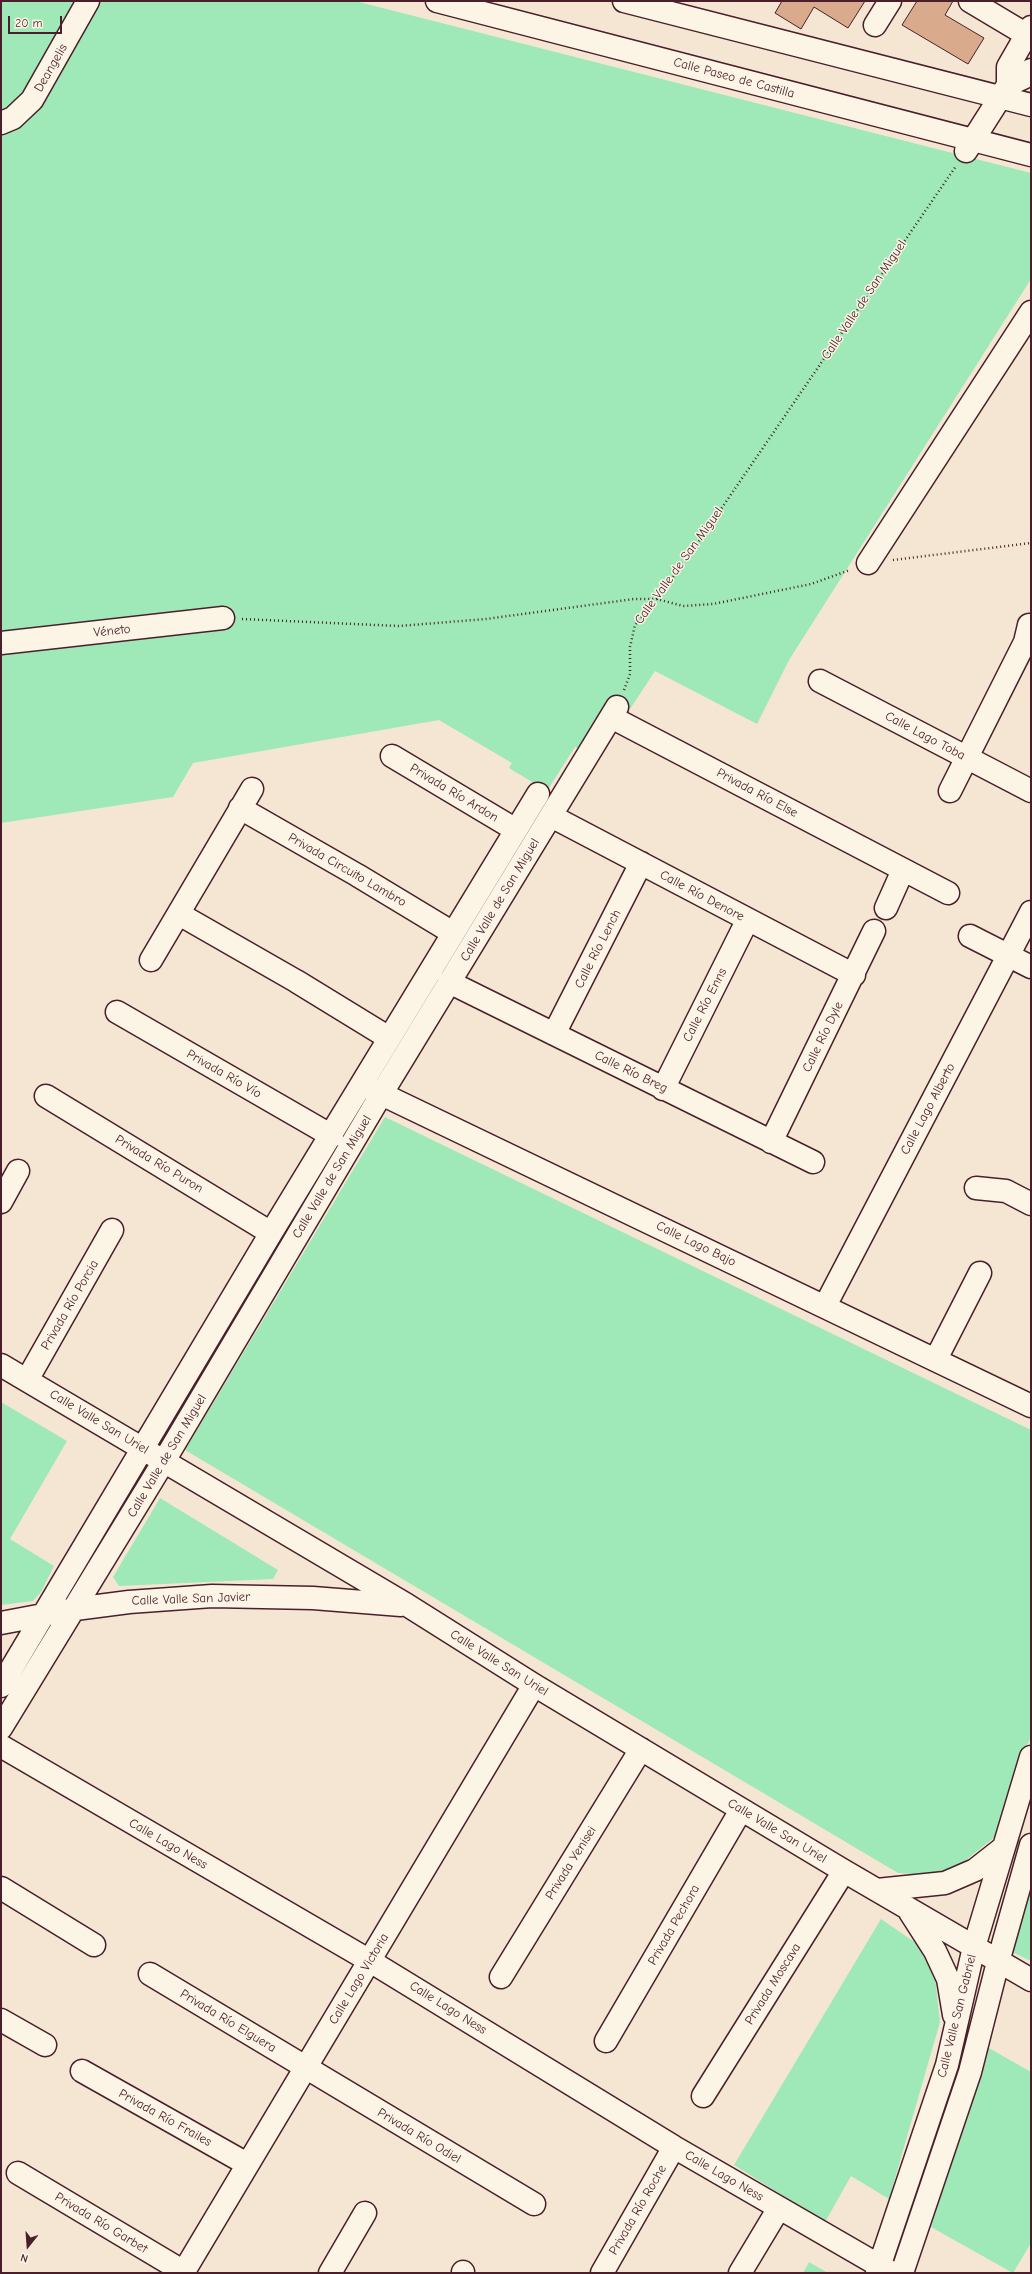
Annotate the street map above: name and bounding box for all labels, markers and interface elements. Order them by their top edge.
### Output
scale bar [10,8,64,34]
text: 20 m [15,16,43,30]
street label: Deangelis [31,41,71,95]
street label: Calle Paseo de Castilla [672,54,796,102]
street label: Calle Valle de San Miguel [818,237,910,363]
street label: Calle Valle de San Miguel [631,505,727,627]
street label: Véneto [93,621,131,641]
street label: Calle Lago Toba [882,708,968,764]
street label: Privada Río Ardon [407,760,501,826]
street label: Privada Río Else [714,765,800,821]
street label: Privada Circuito Lambro [285,830,409,910]
street label: Calle Valle de San Miguel [457,836,543,964]
street label: Calle Río Denore [657,867,747,925]
street label: Calle Río Lench [571,907,625,991]
street label: Calle Río Enns [680,965,730,1045]
street label: Calle Río Dyle [799,999,847,1075]
street label: Privada Río Vío [184,1046,264,1102]
street label: Calle Río Breg [592,1048,670,1096]
street label: Calle Lago Alberto [897,1060,959,1158]
street label: Calle Valle de San Miguel [289,1113,375,1241]
street label: Privada Río Puron [112,1132,206,1196]
street label: Calle Lago Bajo [653,1218,739,1270]
street label: Privada Río Porcia [38,1257,102,1353]
street label: Calle Valle San Uriel [47,1386,151,1458]
street label: Calle Valle de San Miguel [124,1392,210,1520]
street label: Calle Valle San Javier [131,1589,251,1609]
street label: Calle Valle San Uriel [447,1627,551,1699]
street label: Calle Valle San Uriel [725,1795,829,1867]
street label: Calle Lago Ness [126,1815,210,1873]
street label: Privada Yenisei [542,1823,600,1903]
street label: Privada Pechora [645,1882,703,1968]
street label: Calle Lago Victoria [326,1931,392,2027]
street label: Privada Moscava [742,1940,804,2028]
street label: Calle Valle San Gabriel [934,1953,980,2079]
street label: Calle Lago Ness [406,1978,490,2038]
street label: Privada Río Elguera [177,1986,279,2056]
street label: Privada Río Frailes [116,2086,214,2150]
street label: Privada Río Odiel [374,2105,464,2167]
street label: Calle Lago Ness [682,2147,766,2205]
street label: Privada Río Roche [606,2162,670,2258]
street label: Privada Río Garbet [52,2189,150,2257]
north arrow [8,2226,48,2266]
text: N [19,2251,30,2265]

